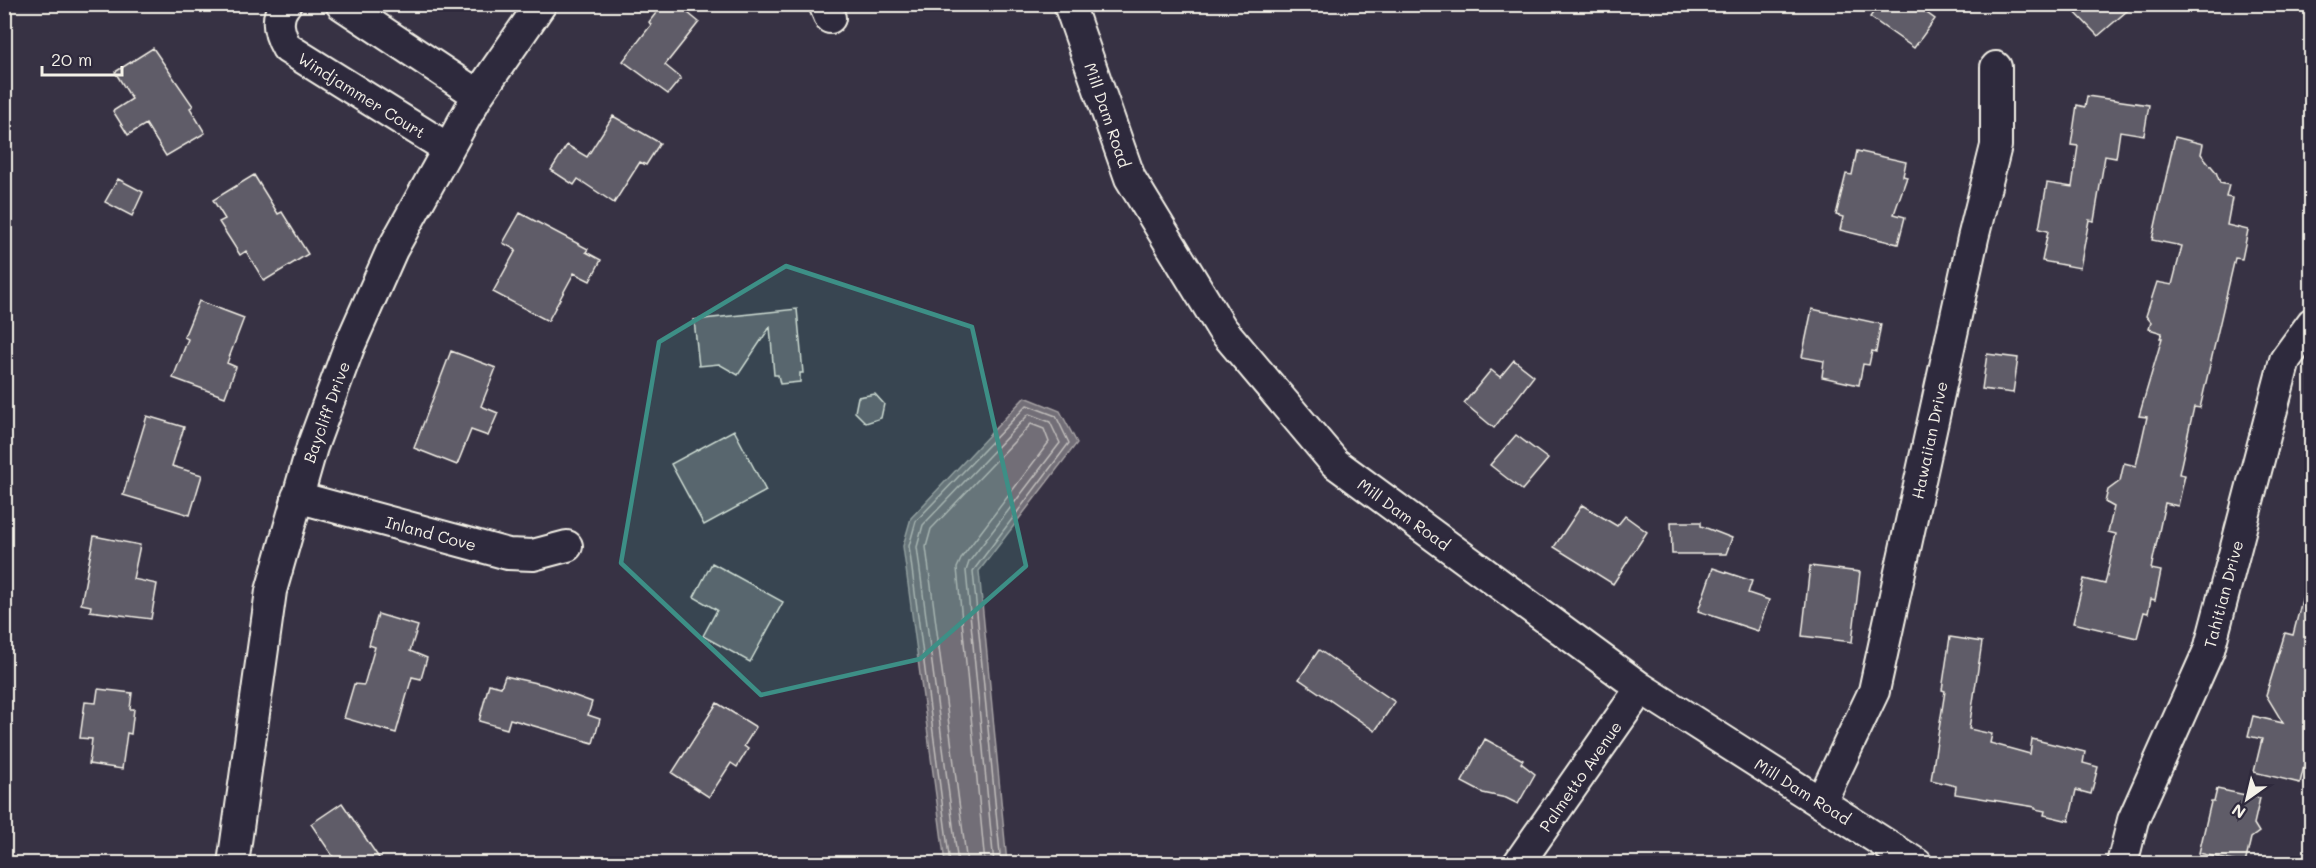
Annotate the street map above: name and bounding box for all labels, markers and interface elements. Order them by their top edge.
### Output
scale bar [42,39,122,77]
text: 20 m [51,47,92,71]
street label: Windjammer Court [294,47,430,143]
street label: Mill Dam Road [1080,60,1136,170]
street label: Baycliff Drive [298,358,354,466]
street label: Hawaiian Drive [1906,379,1952,501]
street label: Mill Dam Road [1354,473,1454,555]
street label: Inland Cove [383,511,479,555]
street label: Tahitian Drive [2198,538,2248,650]
street label: Palmetto Avenue [1534,717,1626,835]
street label: Mill Dam Road [1751,753,1855,829]
north arrow [2217,769,2277,829]
text: N [2227,800,2249,824]

